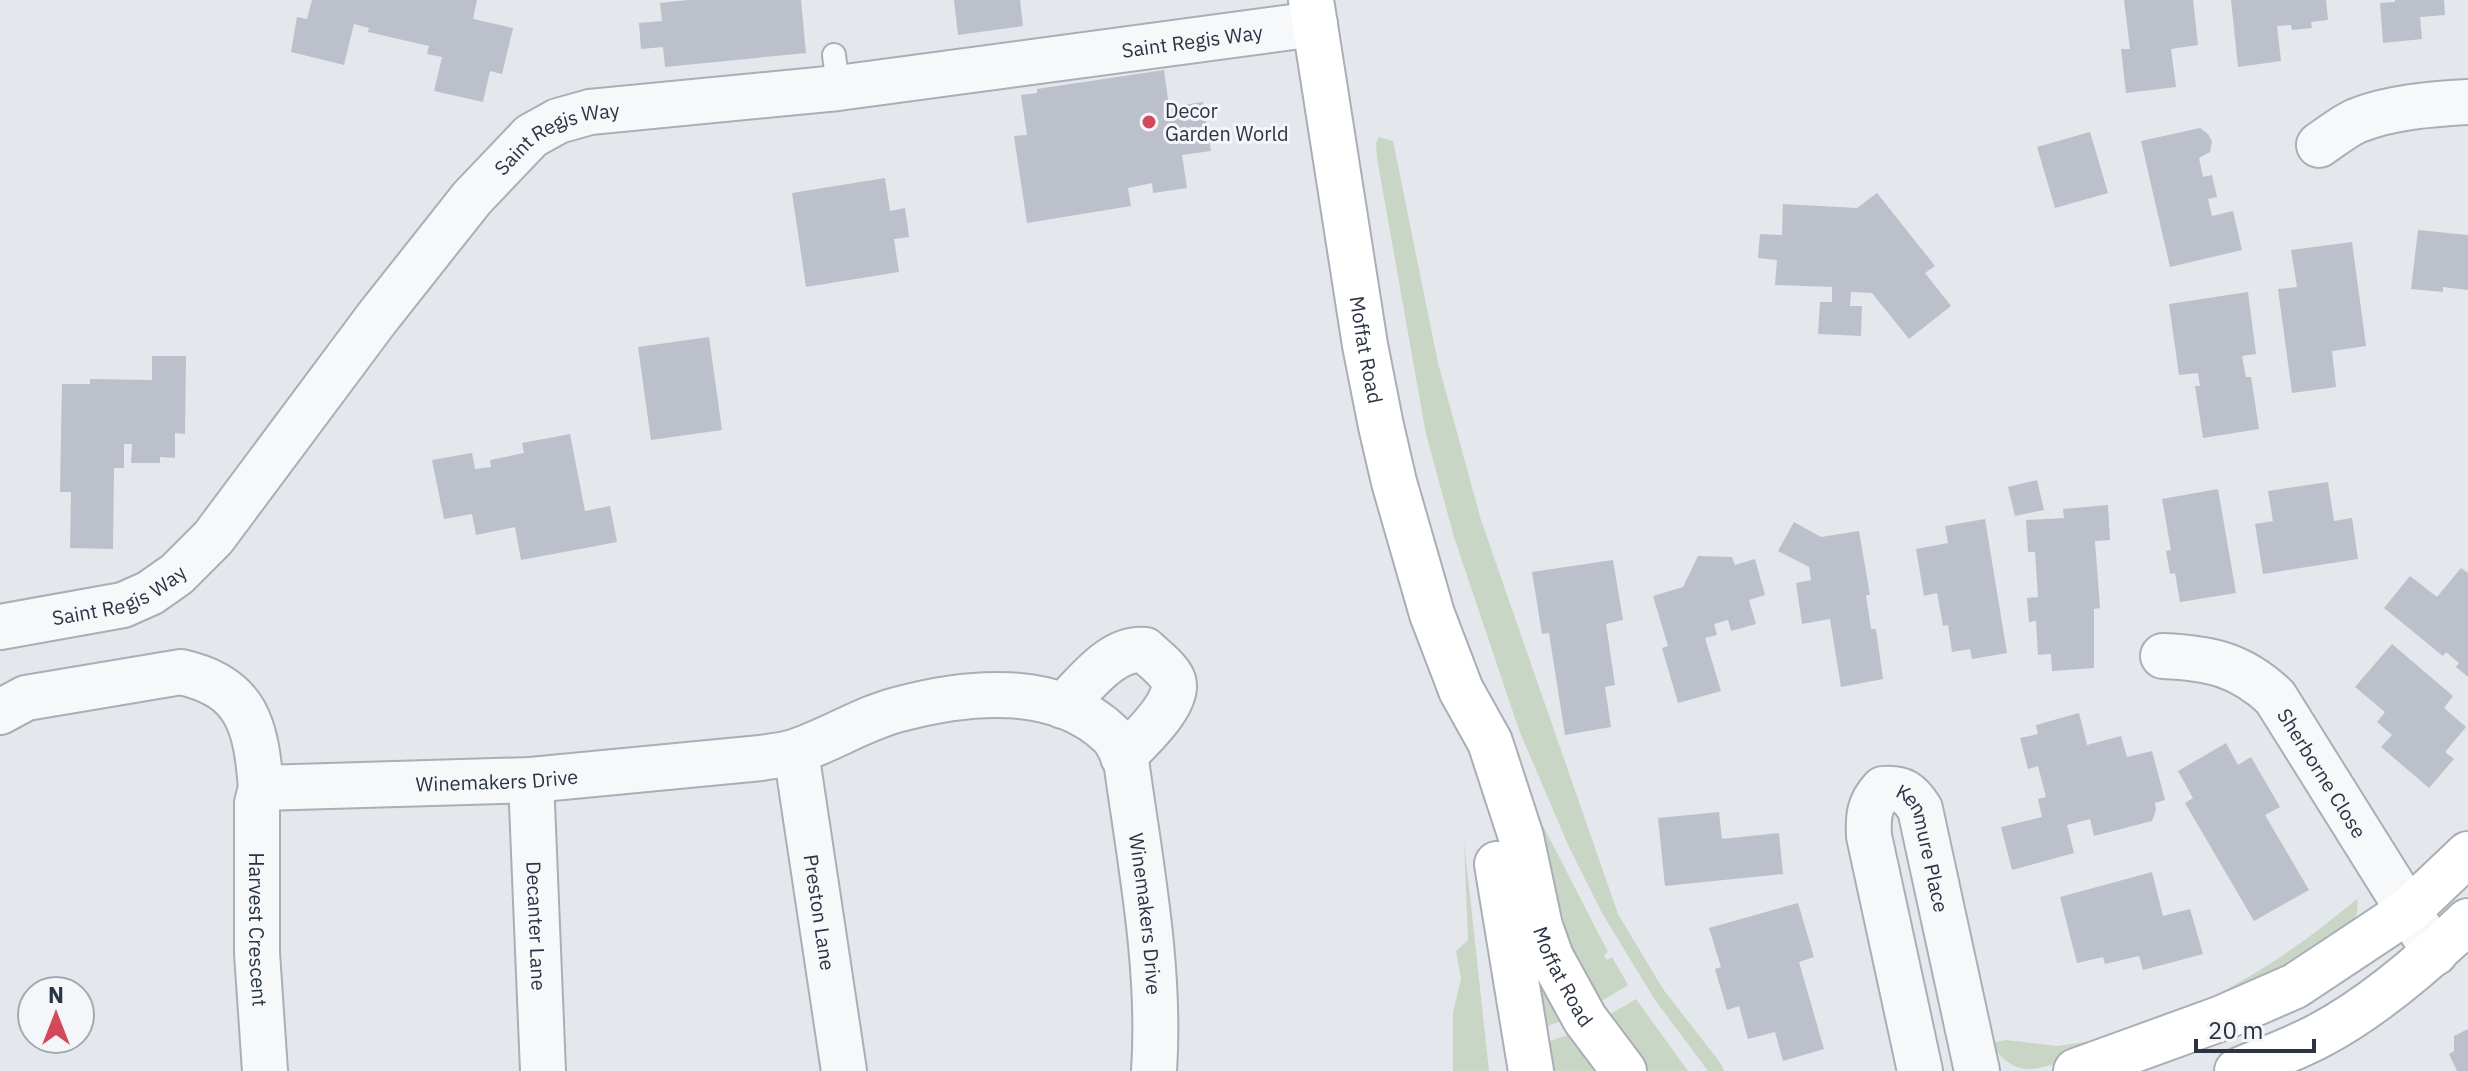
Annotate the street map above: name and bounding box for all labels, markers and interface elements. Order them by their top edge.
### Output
street label: Saint Regis Way [1120,18,1264,63]
street label: Saint Regis Way [488,96,621,180]
place label: Decor Garden World [1165,97,1289,147]
marker: Decor Garden World [1140,113,1158,131]
street label: Moffat Road [1344,294,1390,406]
street label: Saint Regis Way [50,559,192,631]
street label: Sherborne Close [2272,703,2373,843]
street label: Winemakers Drive [415,762,579,797]
street label: Kenmure Place [1892,777,1956,915]
street label: Winemakers Drive [1123,831,1168,995]
street label: Harvest Crescent [244,852,274,1007]
street label: Preston Lane [798,852,842,972]
street label: Decanter Lane [521,861,553,991]
street label: Moffat Road [1528,923,1600,1032]
north arrow [16,975,96,1055]
text: N [48,980,64,1009]
scale bar [2196,1003,2314,1053]
text: 20 m [2208,1014,2263,1046]

